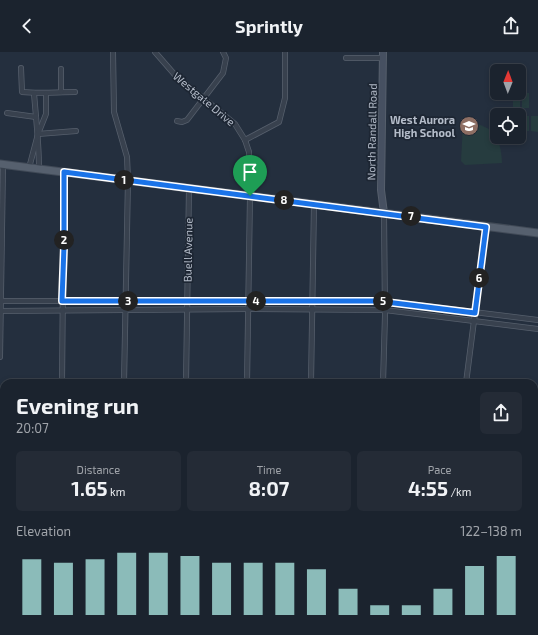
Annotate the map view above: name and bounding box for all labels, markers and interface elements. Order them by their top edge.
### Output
icon: back [16,15,38,37]
text: Sprintly [235,15,303,37]
icon: share [500,15,522,37]
north arrow [490,64,526,100]
map controls [490,64,526,144]
street label: Westgate Drive [171,69,238,128]
street label: North Randall Road [364,83,379,181]
button: locate [490,108,526,144]
place label: West Aurora High School [390,113,455,139]
school or university icon: West Aurora High School [458,115,480,137]
pin [233,155,267,196]
icon: arrive [239,161,261,183]
pin: 1 [114,170,134,190]
text: 1 [122,173,126,186]
pin: 8 [274,190,294,210]
text: 8 [281,193,287,206]
pin: 7 [401,206,421,226]
text: 7 [408,209,414,222]
street label: Buell Avenue [180,218,195,282]
pin: 2 [54,230,74,250]
text: 2 [61,233,67,246]
pin: 6 [469,268,489,288]
text: 6 [476,271,482,284]
pin: 3 [118,291,138,311]
pin: 4 [246,291,266,311]
pin: 5 [373,291,393,311]
text: 3 [125,294,131,307]
text: 4 [252,294,260,307]
text: 5 [380,294,386,307]
text: Evening run [16,392,139,418]
button: share [480,392,522,434]
text: 20:07 [16,420,49,436]
text: Distance [77,463,120,476]
text: Time [257,463,281,476]
text: Pace [428,463,452,476]
text: 1.65 [71,476,108,500]
text: 8:07 [249,476,289,500]
text: 4:55 [408,476,448,500]
text: km [108,485,125,498]
text: /km [448,485,471,498]
text: Elevation [16,523,71,539]
text: 122–138 m [460,523,522,539]

